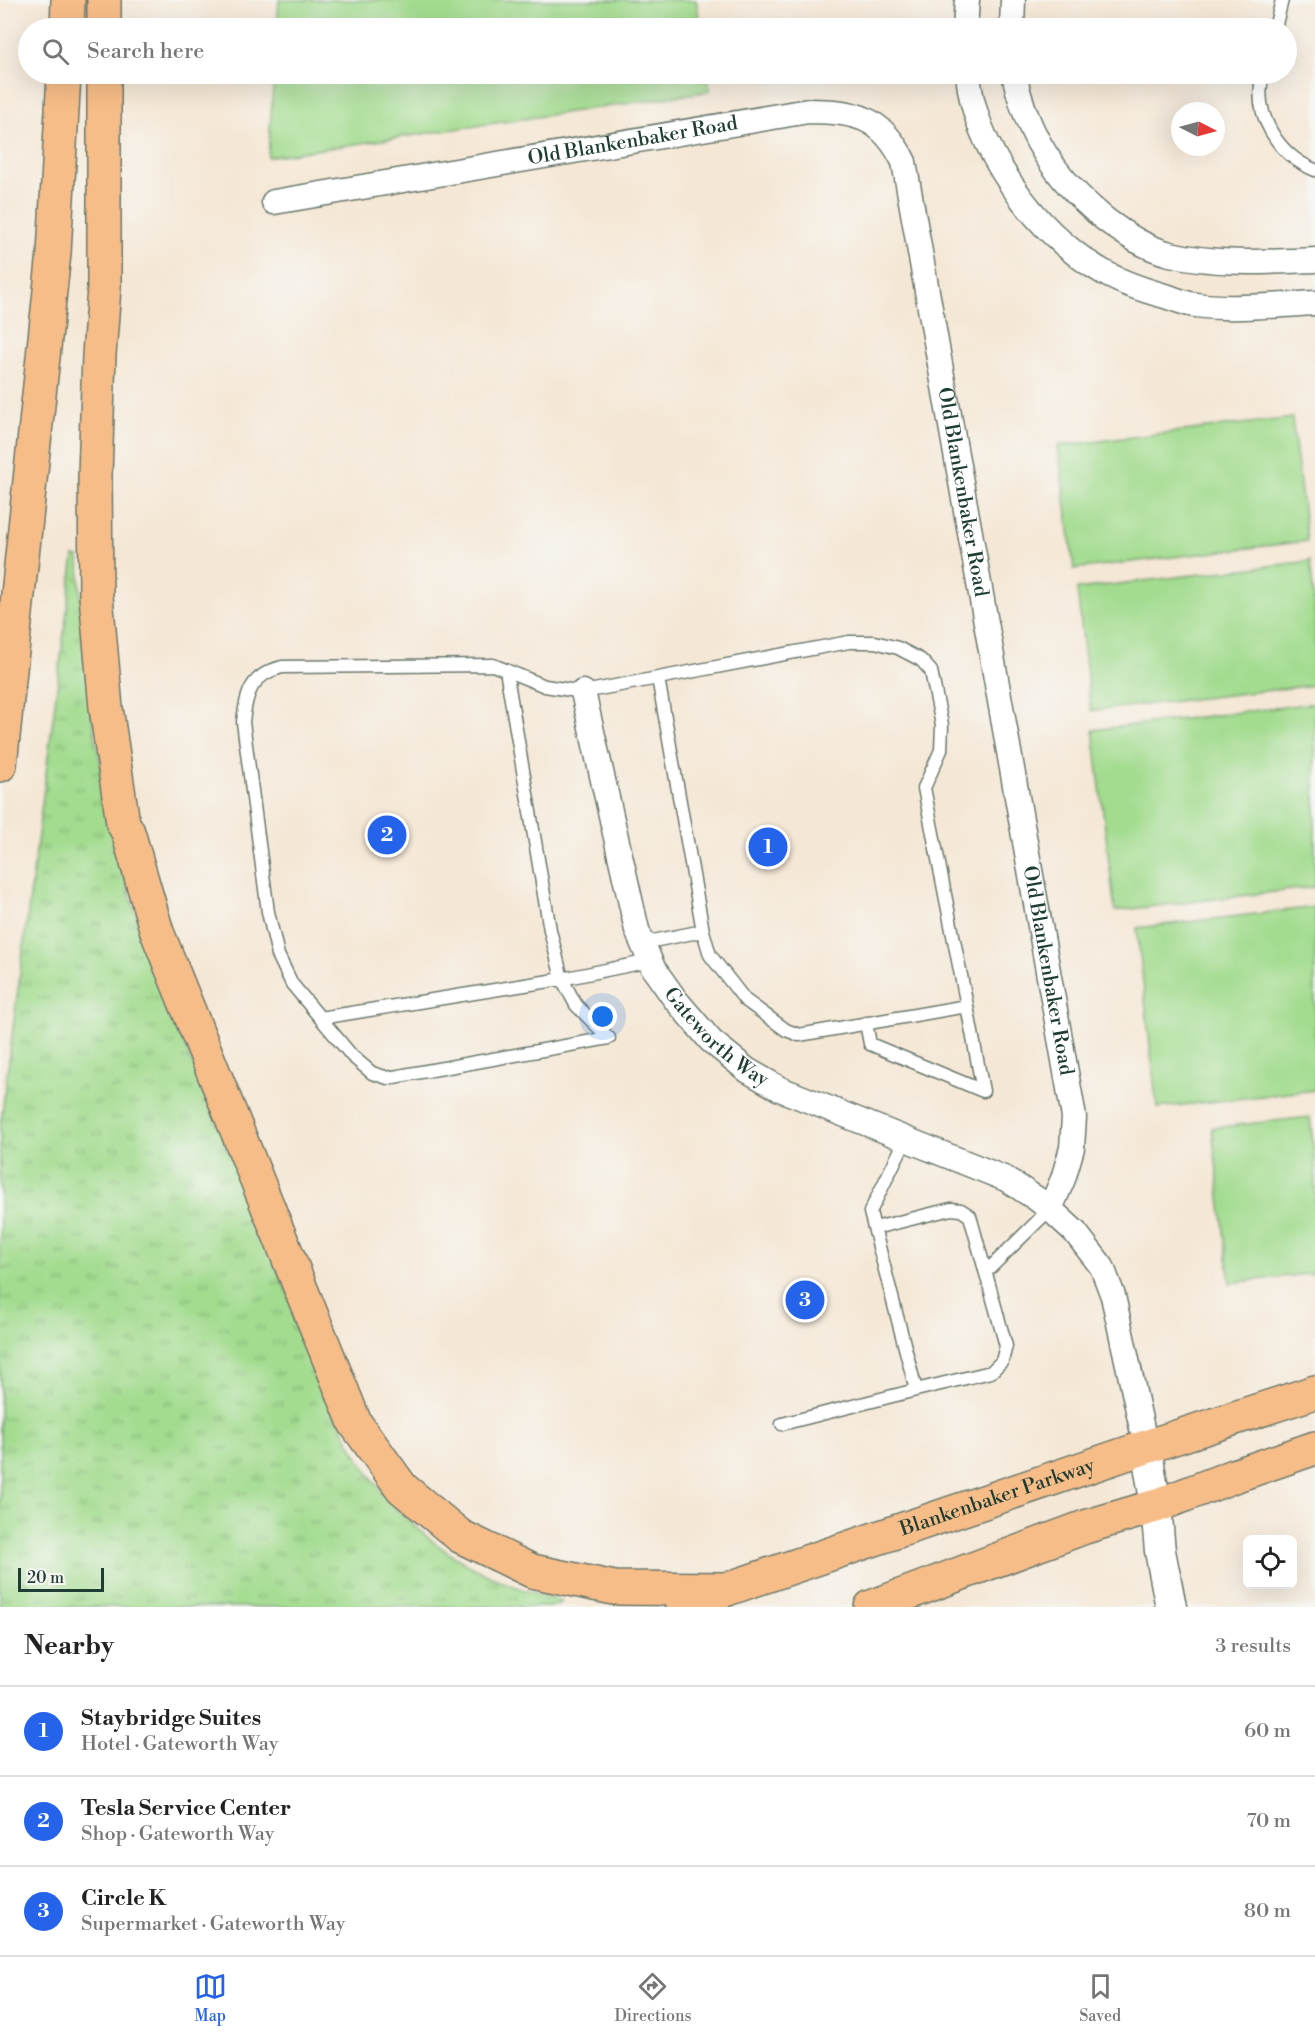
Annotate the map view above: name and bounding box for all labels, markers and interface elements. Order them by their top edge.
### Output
search box [18,18,1297,84]
icon: search [39,35,72,68]
text: Search here [87,38,204,65]
north arrow [1171,102,1225,156]
street label: Old Blankenbaker Road [526,111,740,171]
street label: Old Blankenbaker Road [932,385,994,599]
pin: 2 [368,812,406,858]
pin: 1 [748,824,788,870]
street label: Old Blankenbaker Road [1017,864,1079,1078]
street label: Gateworth Way [658,983,773,1092]
your location [588,1002,617,1031]
pin: 3 [786,1278,824,1322]
street label: Blankenbaker Parkway [896,1453,1098,1542]
map controls [1243,1535,1297,1589]
button: locate [1243,1535,1297,1589]
scale bar [18,1565,104,1592]
text: 20 m [27,1568,64,1588]
text: Nearby [24,1630,114,1662]
text: 3 results [1215,1634,1291,1659]
text: Staybridge Suites [81,1705,261,1732]
text: 1 [39,1719,48,1744]
text: 60 m [1244,1719,1291,1744]
text: Hotel · Gateworth Way [81,1732,278,1757]
text: Tesla Service Center [81,1795,291,1822]
text: 2 [37,1809,50,1834]
text: 70 m [1247,1809,1291,1834]
text: Shop · Gateworth Way [81,1822,275,1847]
text: Circle K [81,1885,166,1912]
text: 3 [37,1899,50,1924]
text: 80 m [1244,1899,1291,1924]
text: Supermarket · Gateworth Way [81,1912,345,1937]
tab: Map [194,1970,227,2026]
tab: Directions [614,1970,692,2026]
tab: Saved [1079,1970,1121,2026]

